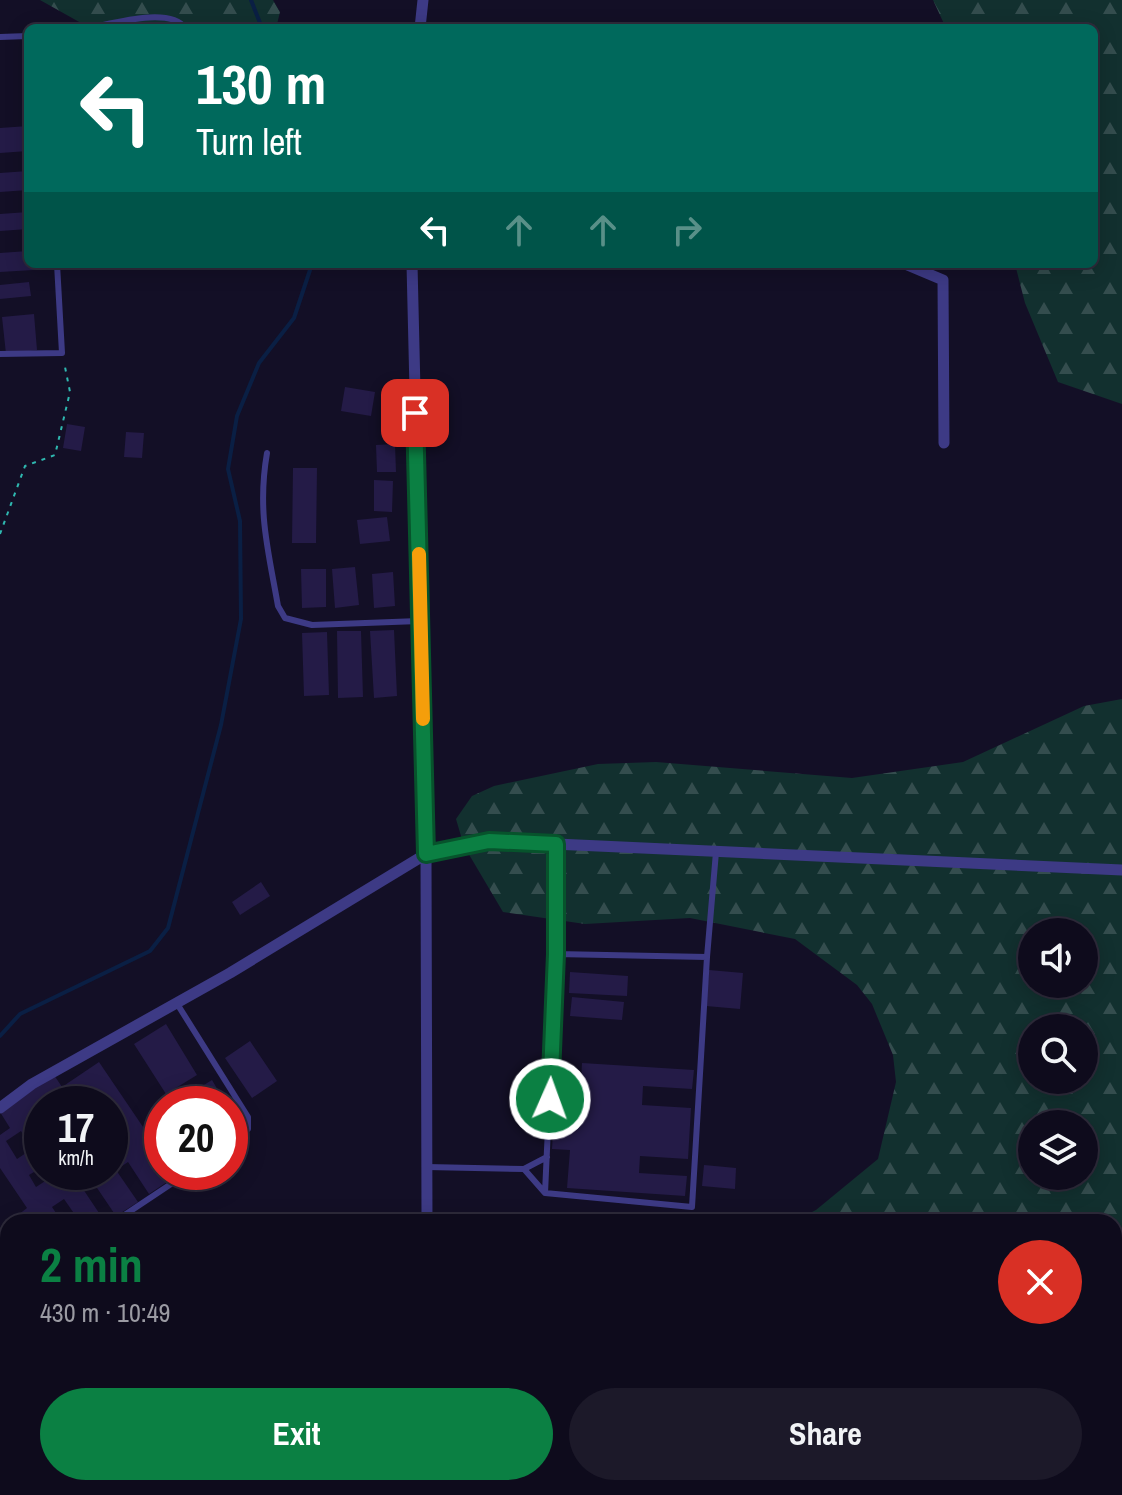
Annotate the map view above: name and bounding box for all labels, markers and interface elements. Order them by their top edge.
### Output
text: 130 m [196,46,326,121]
icon: left [64,56,168,160]
text: Turn left [196,118,302,166]
icon: left [413,208,457,252]
icon: ahead [497,208,541,252]
icon: ahead [581,208,625,252]
icon: right [665,208,709,252]
pin [381,379,449,447]
icon: arrive [393,391,437,435]
map controls [1018,918,1098,1190]
button: sound [1018,918,1098,998]
button: search [1018,1014,1098,1094]
position arrow [508,1057,592,1141]
speed limit sign: 20 [144,1086,248,1190]
text: 17 [58,1101,94,1154]
button: layers [1018,1110,1098,1190]
text: km/h [58,1144,94,1171]
text: 2 min [40,1232,143,1297]
button: close [998,1240,1082,1324]
text: 430 m · 10:49 [40,1295,170,1330]
button: Exit [40,1388,553,1480]
button: Share [569,1388,1082,1480]

